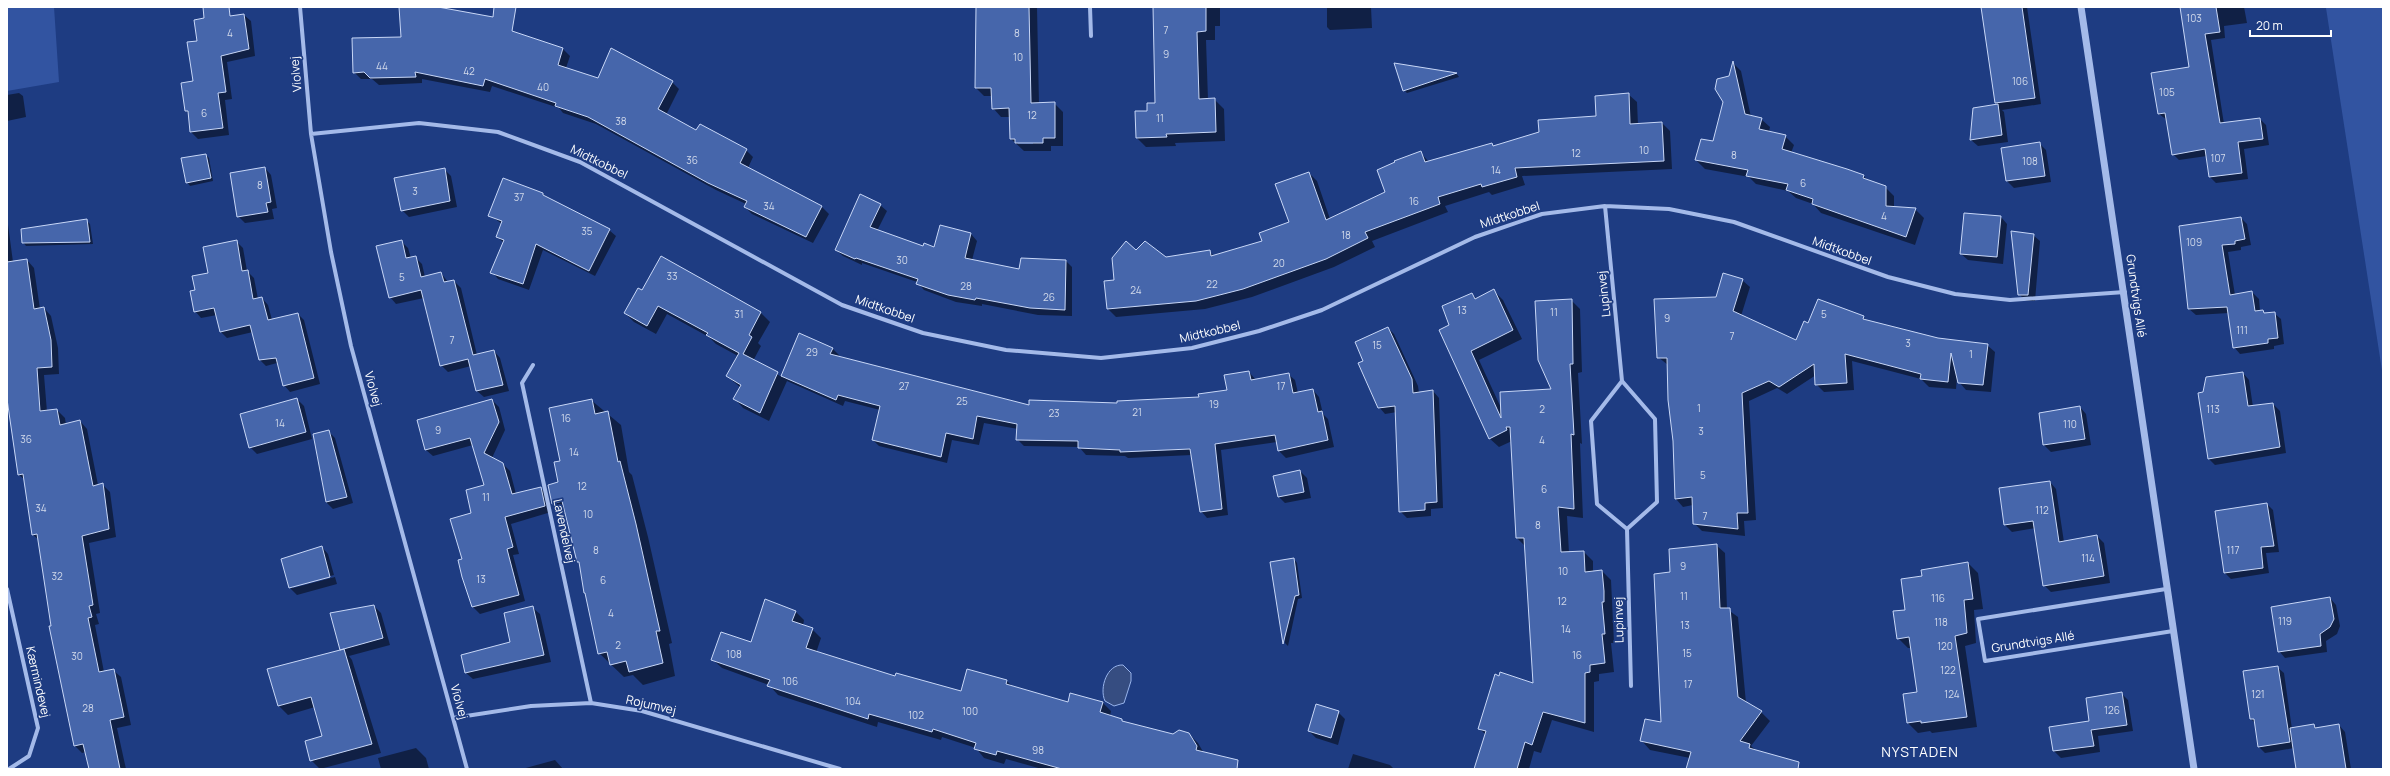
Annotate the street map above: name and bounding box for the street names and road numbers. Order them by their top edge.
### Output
street label: Violvej [285,56,306,93]
street label: Midtkobbel [568,140,631,183]
street label: Midtkobbel [1478,197,1542,232]
street label: Midtkobbel [1810,232,1874,269]
street label: Grundtvigs Allé [2122,253,2151,339]
street label: Lupinvej [1593,270,1614,318]
street label: Midtkobbel [853,290,917,327]
street label: Midtkobbel [1178,316,1242,347]
street label: Violvej [361,369,386,408]
street label: Lavendelvej [549,497,580,565]
street label: Lupinvej [1610,597,1627,643]
street label: Grundtvigs Allé [1990,627,2076,656]
street label: Kærmindevej [22,645,55,719]
street label: Violvej [447,682,472,721]
street label: Rojumvej [624,691,678,719]

